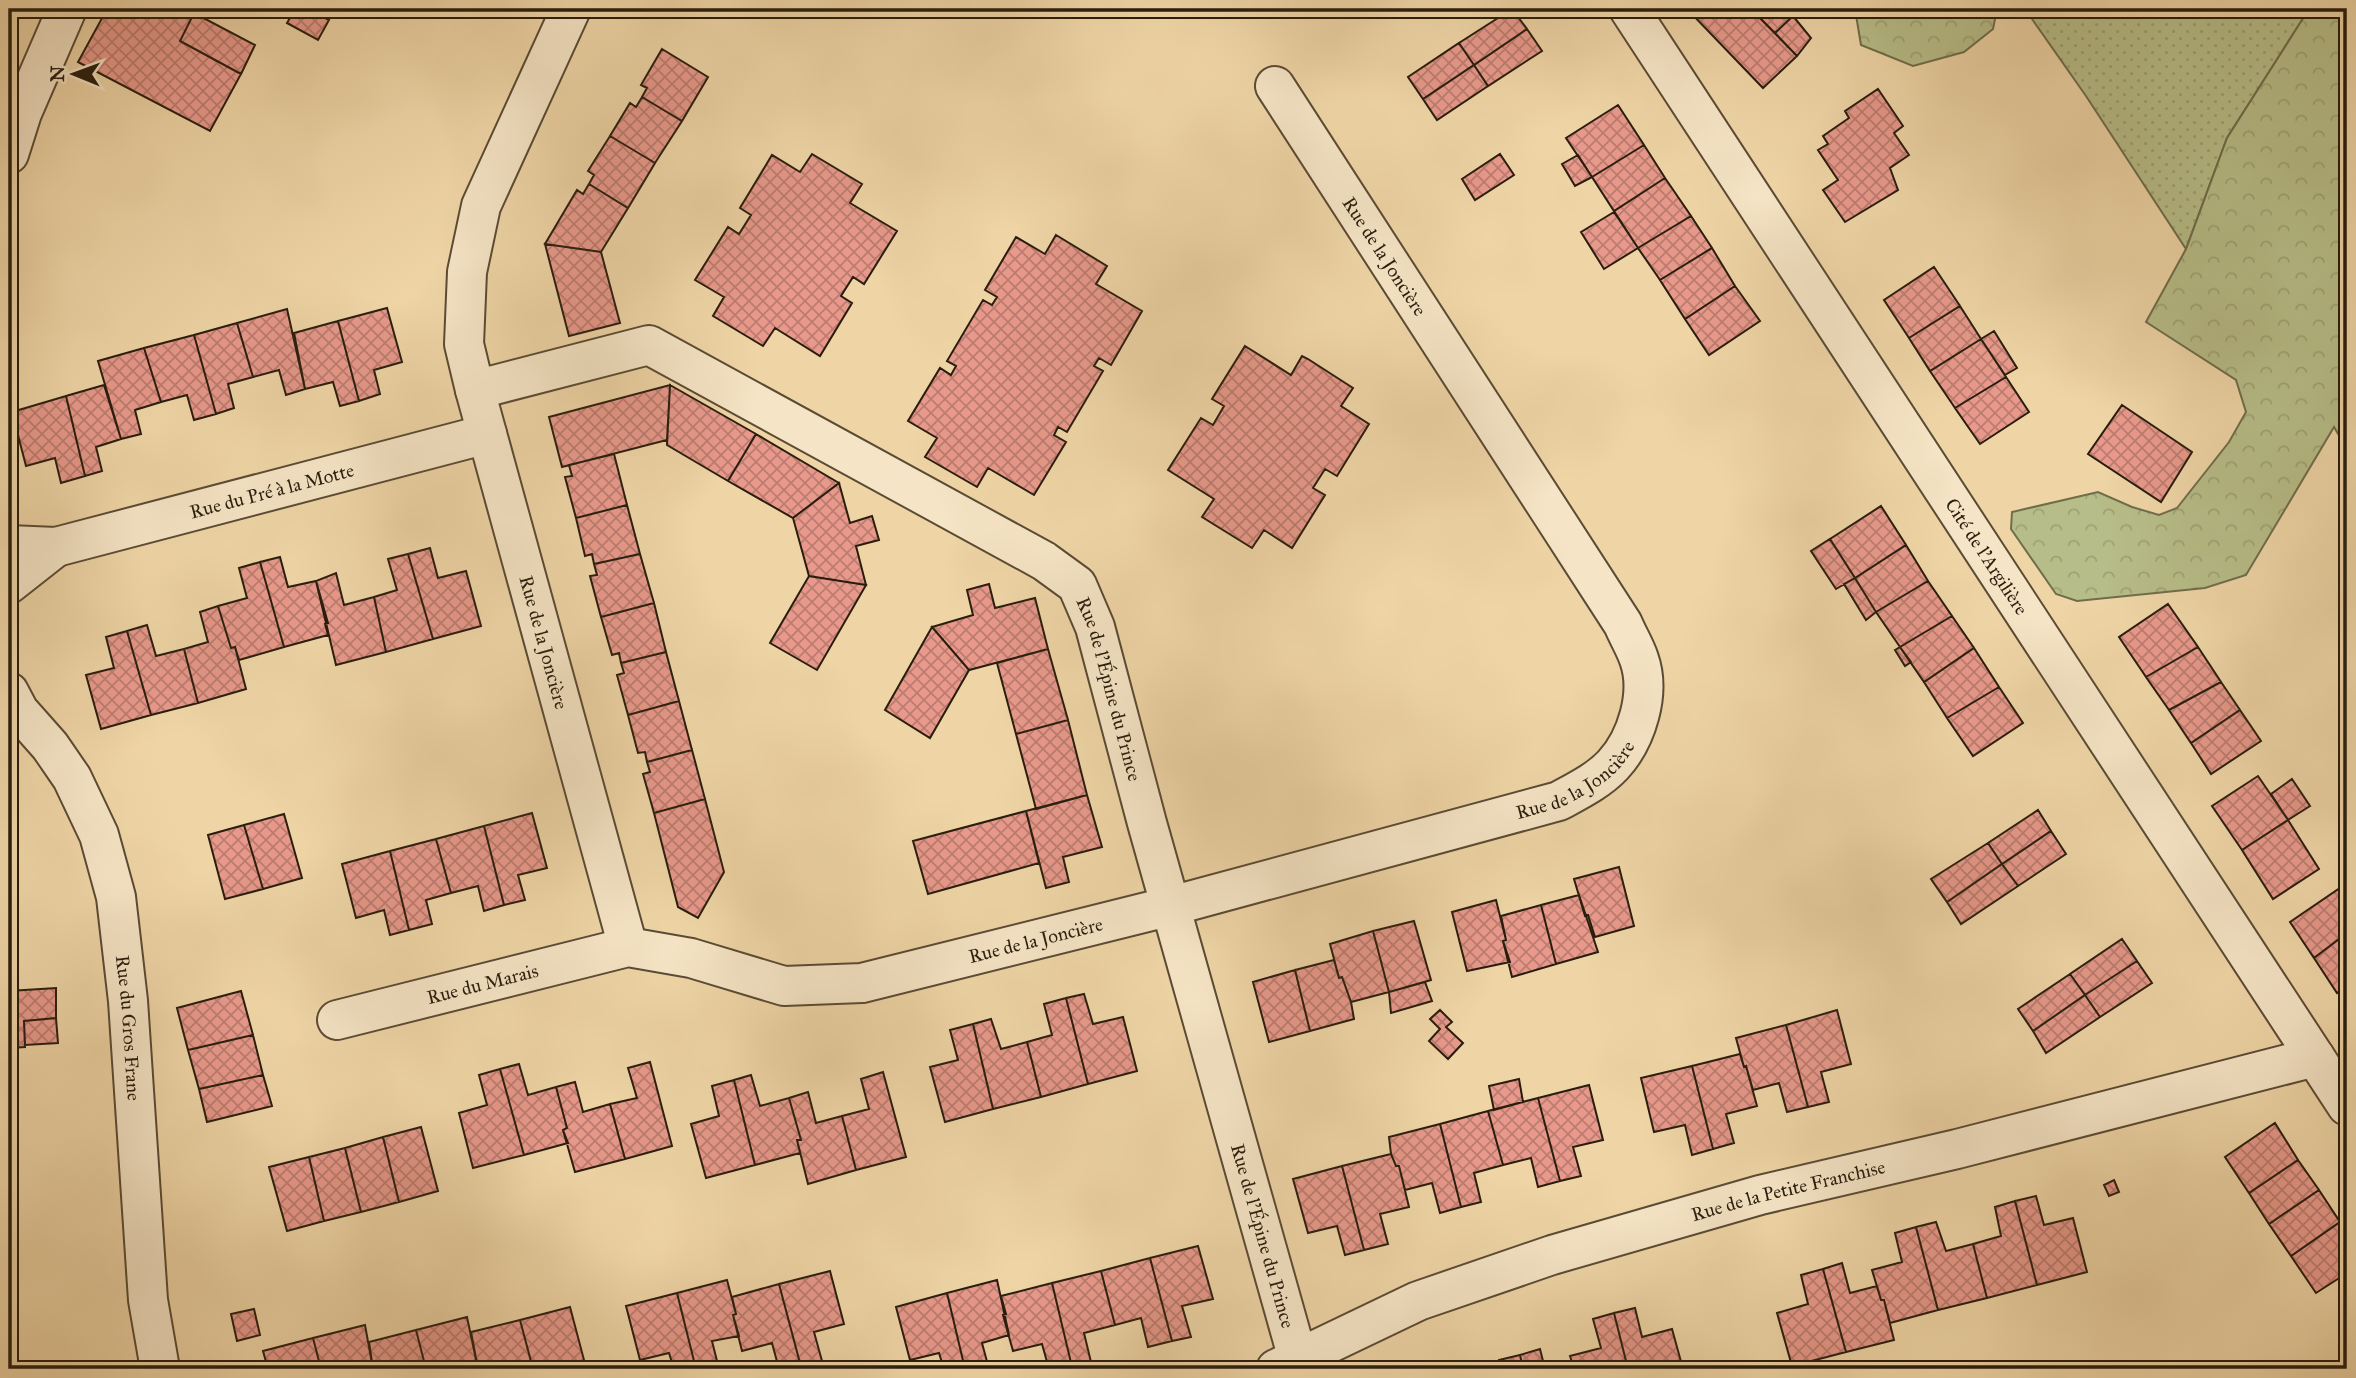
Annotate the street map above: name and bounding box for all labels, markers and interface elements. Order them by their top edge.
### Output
north arrow [38,38,108,108]
text: N [46,65,69,82]
street label: Rue de la Joncière [1337,192,1432,321]
street label: Rue du Pré à la Motte [187,458,356,523]
street label: Cité de l'Argilière [1940,494,2033,619]
street label: Rue de la Joncière [515,573,573,712]
street label: Rue de l'Épine du Prince [1071,594,1146,784]
street label: Rue de la Joncière [1513,737,1639,824]
street label: Rue de la Joncière [966,912,1105,968]
street label: Rue du Gros Frane [111,954,146,1102]
street label: Rue du Marais [424,959,541,1009]
street label: Rue de l'Épine du Prince [1226,1141,1300,1331]
street label: Rue de la Petite Franchise [1689,1155,1887,1226]

